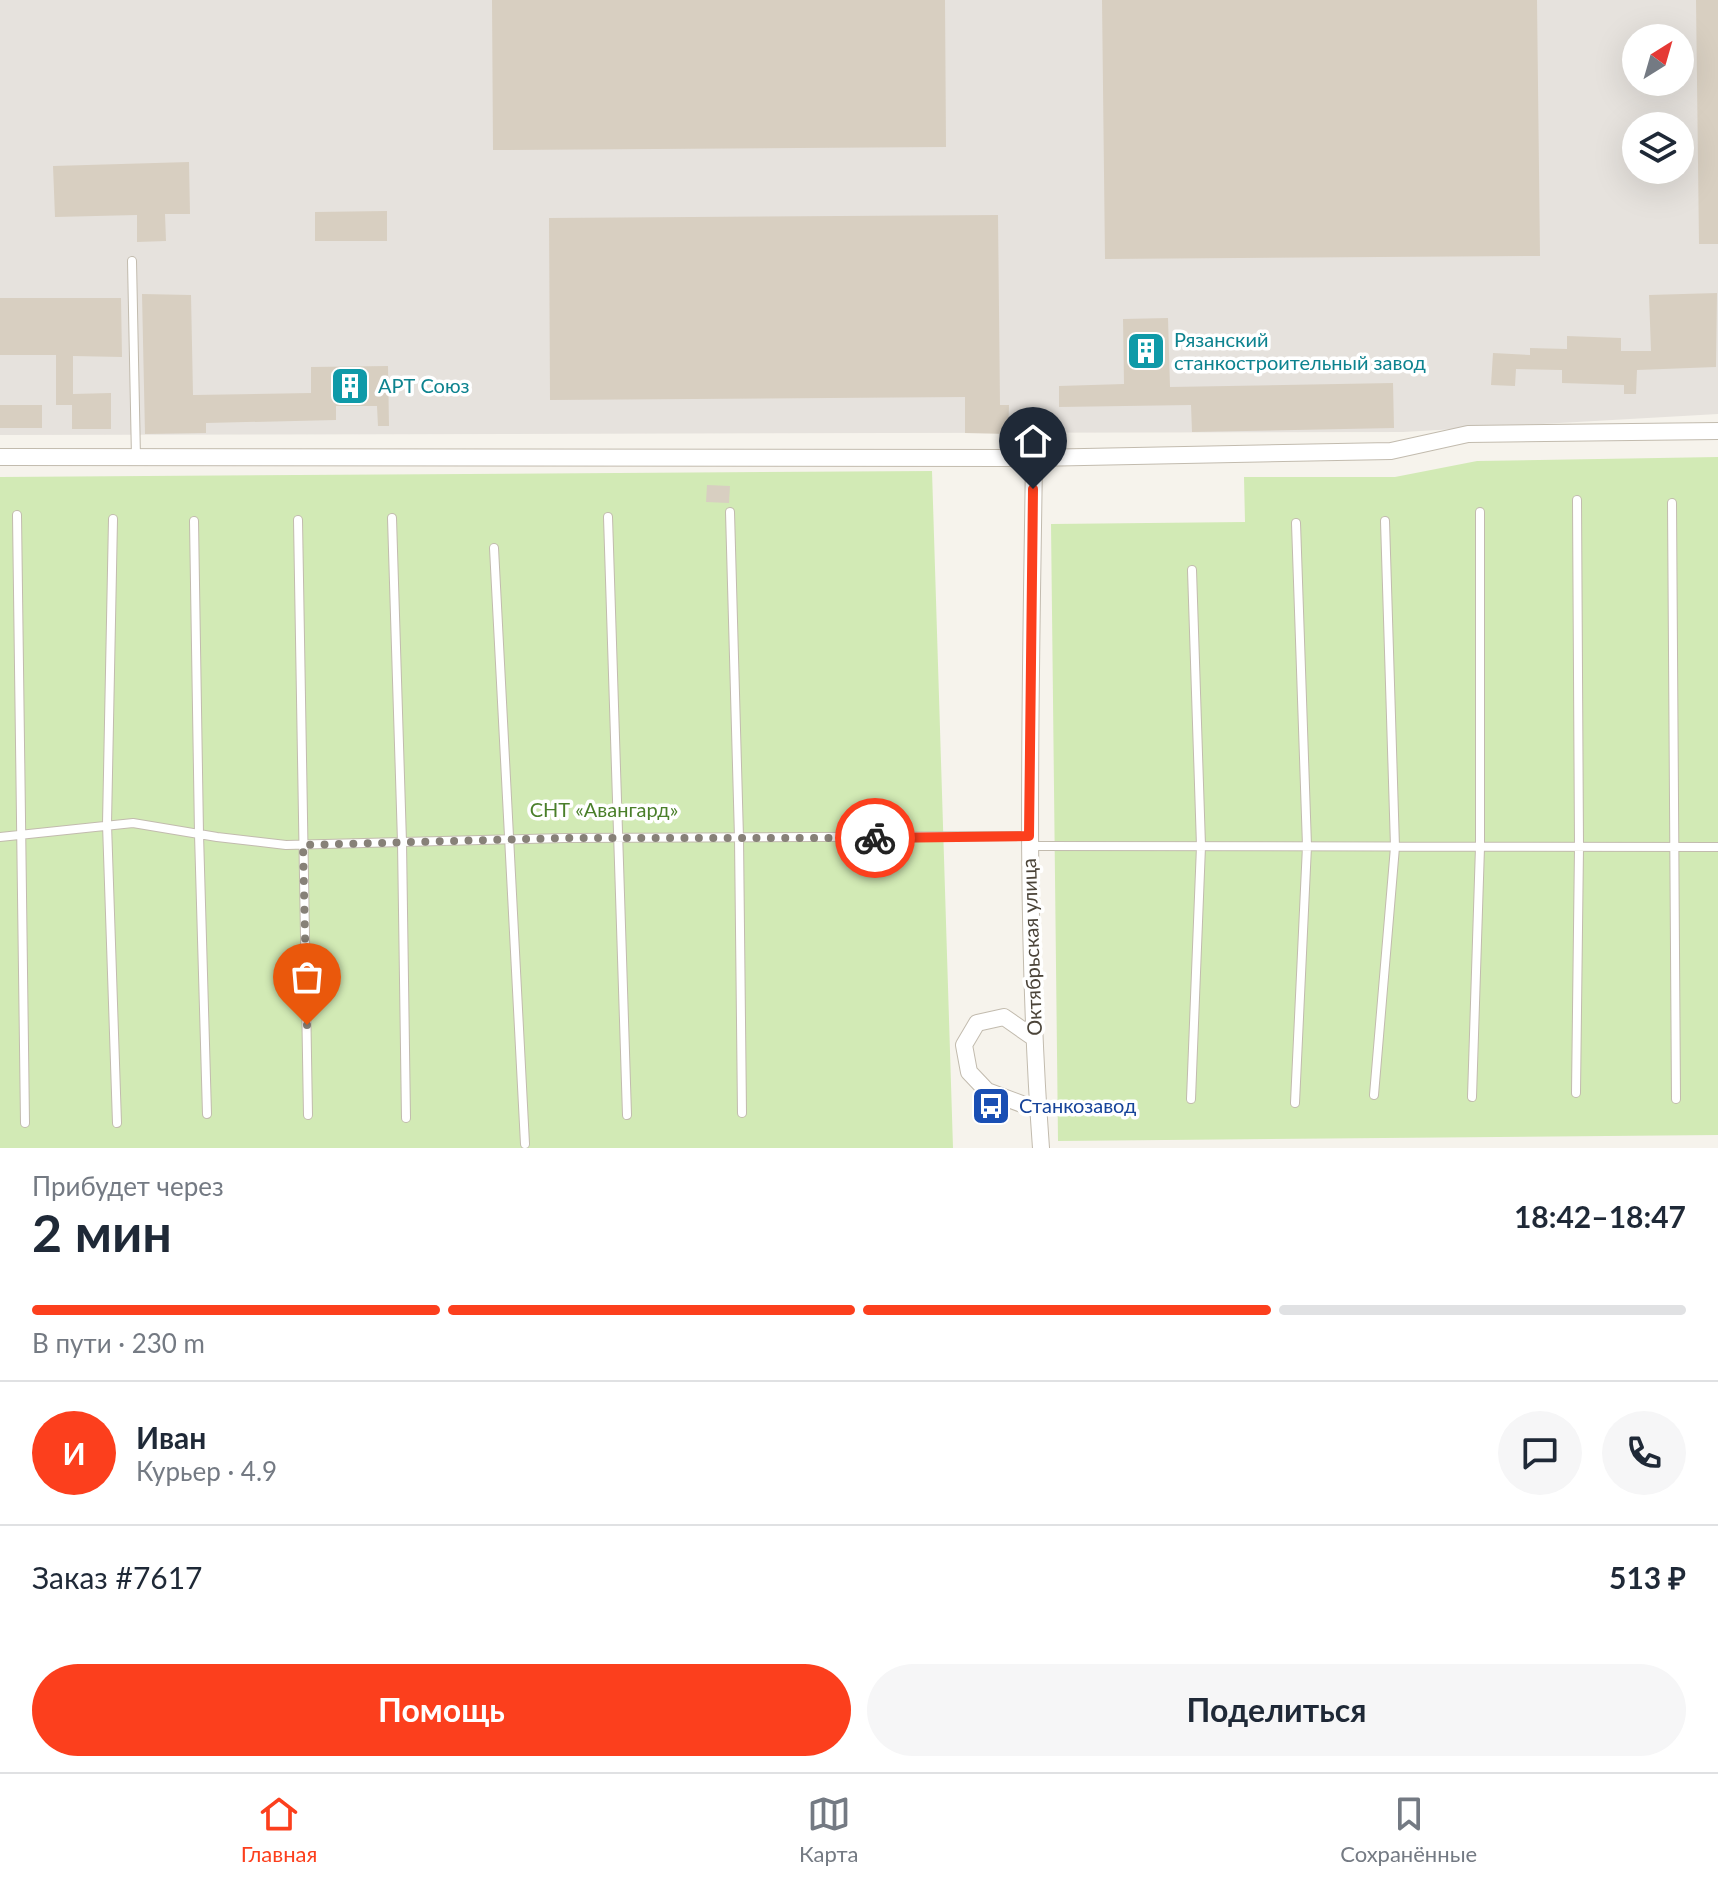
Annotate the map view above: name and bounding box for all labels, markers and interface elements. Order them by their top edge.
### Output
north arrow [1622,24,1694,96]
map controls [1622,24,1694,184]
button: layers [1622,112,1694,184]
place label: Рязанский станкостроительный завод [1174,327,1426,374]
building icon: Рязанский станкостроительный завод [1125,330,1167,372]
building icon: АРТ Союз [329,365,371,407]
place label: АРТ Союз [378,373,469,397]
pin [999,407,1067,489]
icon: home [1011,419,1055,463]
park label: СНТ «Авангард» [530,797,678,821]
courier [835,798,915,878]
icon: bike [853,816,897,860]
street label: Октябрьская улица [1016,858,1046,1036]
pin [273,943,341,1025]
icon: bag [285,955,329,999]
bus stop icon: Станкозавод [970,1085,1012,1127]
place label: Станкозавод [1019,1093,1136,1117]
text: Прибудет через [32,1170,224,1202]
text: 18:42–18:47 [1514,1198,1686,1234]
text: 2 мин [32,1201,172,1263]
text: В пути · 230 m [32,1327,205,1359]
button: chat [1498,1411,1582,1495]
button: phone [1602,1411,1686,1495]
text: Иван [136,1419,206,1455]
text: И [62,1435,86,1471]
text: Курьер · 4.9 [136,1455,277,1487]
text: Заказ #7617 [32,1559,203,1595]
text: 513 ₽ [1609,1559,1686,1595]
button: Помощь [32,1664,851,1756]
button: Поделиться [867,1664,1686,1756]
tab: Главная [241,1792,317,1867]
tab: Карта [799,1792,858,1867]
tab: Сохранённые [1340,1792,1477,1867]

